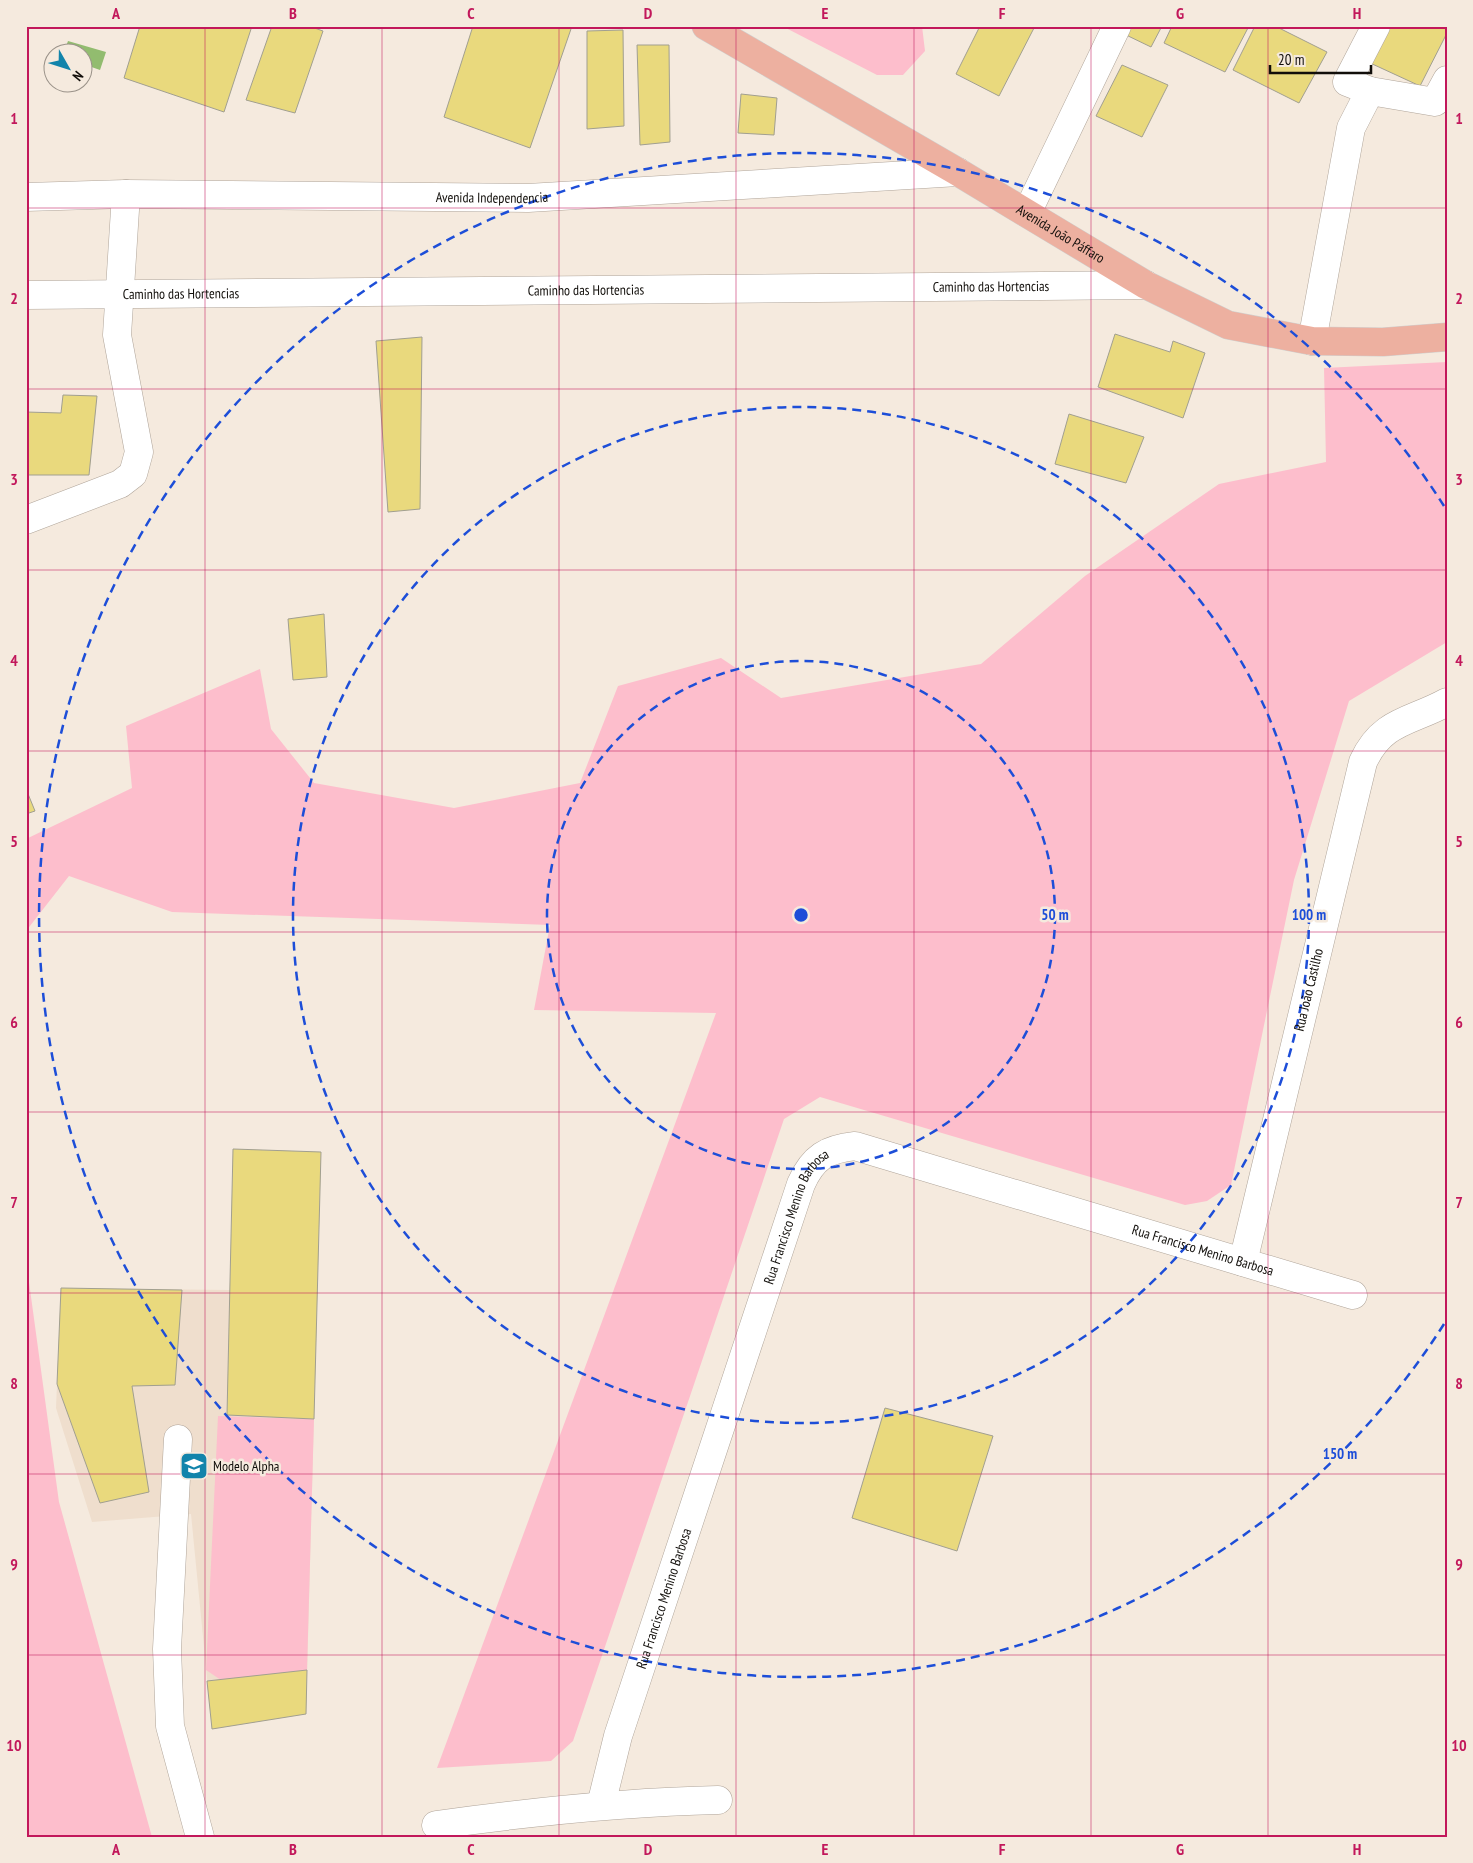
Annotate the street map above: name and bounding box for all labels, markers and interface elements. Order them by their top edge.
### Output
text: A [111,3,121,23]
text: B [289,3,297,23]
text: C [467,3,475,23]
text: D [644,3,653,23]
text: E [822,3,829,23]
text: F [999,3,1006,23]
text: G [1176,3,1184,23]
text: H [1353,3,1361,23]
north arrow [42,42,92,92]
scale bar [1270,42,1372,74]
text: 20 m [1278,50,1304,69]
text: N [69,68,87,85]
text: 1 [10,108,18,128]
text: 1 [1455,108,1463,128]
street label: Avenida Independencia [436,188,549,207]
street label: Avenida João Páffaro [1013,200,1108,267]
street label: Caminho das Hortencias [933,277,1050,296]
street label: Caminho das Hortencias [528,280,645,300]
street label: Caminho das Hortencias [123,284,240,303]
text: 2 [10,288,18,308]
text: 2 [1455,288,1463,308]
text: 3 [10,469,18,489]
text: 3 [1455,469,1463,489]
text: 4 [10,650,18,670]
text: 4 [1455,650,1463,670]
text: 5 [10,831,18,851]
text: 5 [1455,831,1463,851]
text: 50 m [1041,905,1069,924]
text: 100 m [1292,905,1326,924]
centre of rings [792,906,810,924]
street label: Rua João Castilho [1290,947,1327,1033]
text: 6 [10,1012,18,1032]
text: 6 [1455,1012,1463,1032]
street label: Rua Francisco Menino Barbosa [759,1145,832,1287]
text: 7 [10,1192,18,1212]
text: 7 [1455,1192,1463,1212]
street label: Rua Francisco Menino Barbosa [1130,1220,1276,1280]
text: 8 [10,1373,18,1393]
text: 8 [1455,1373,1463,1393]
text: 150 m [1323,1444,1357,1463]
school or university icon: Modelo Alpha [179,1451,209,1481]
place label: Modelo Alpha [213,1457,279,1475]
street label: Rua Francisco Menino Barbosa [632,1526,695,1671]
text: 9 [10,1554,18,1574]
text: 9 [1455,1554,1463,1574]
text: 10 [6,1735,22,1755]
text: 10 [1451,1735,1467,1755]
text: A [111,1839,121,1859]
text: B [289,1839,297,1859]
text: C [467,1839,475,1859]
text: D [644,1839,653,1859]
text: E [822,1839,829,1859]
text: F [999,1839,1006,1859]
text: G [1176,1839,1184,1859]
text: H [1353,1839,1361,1859]

